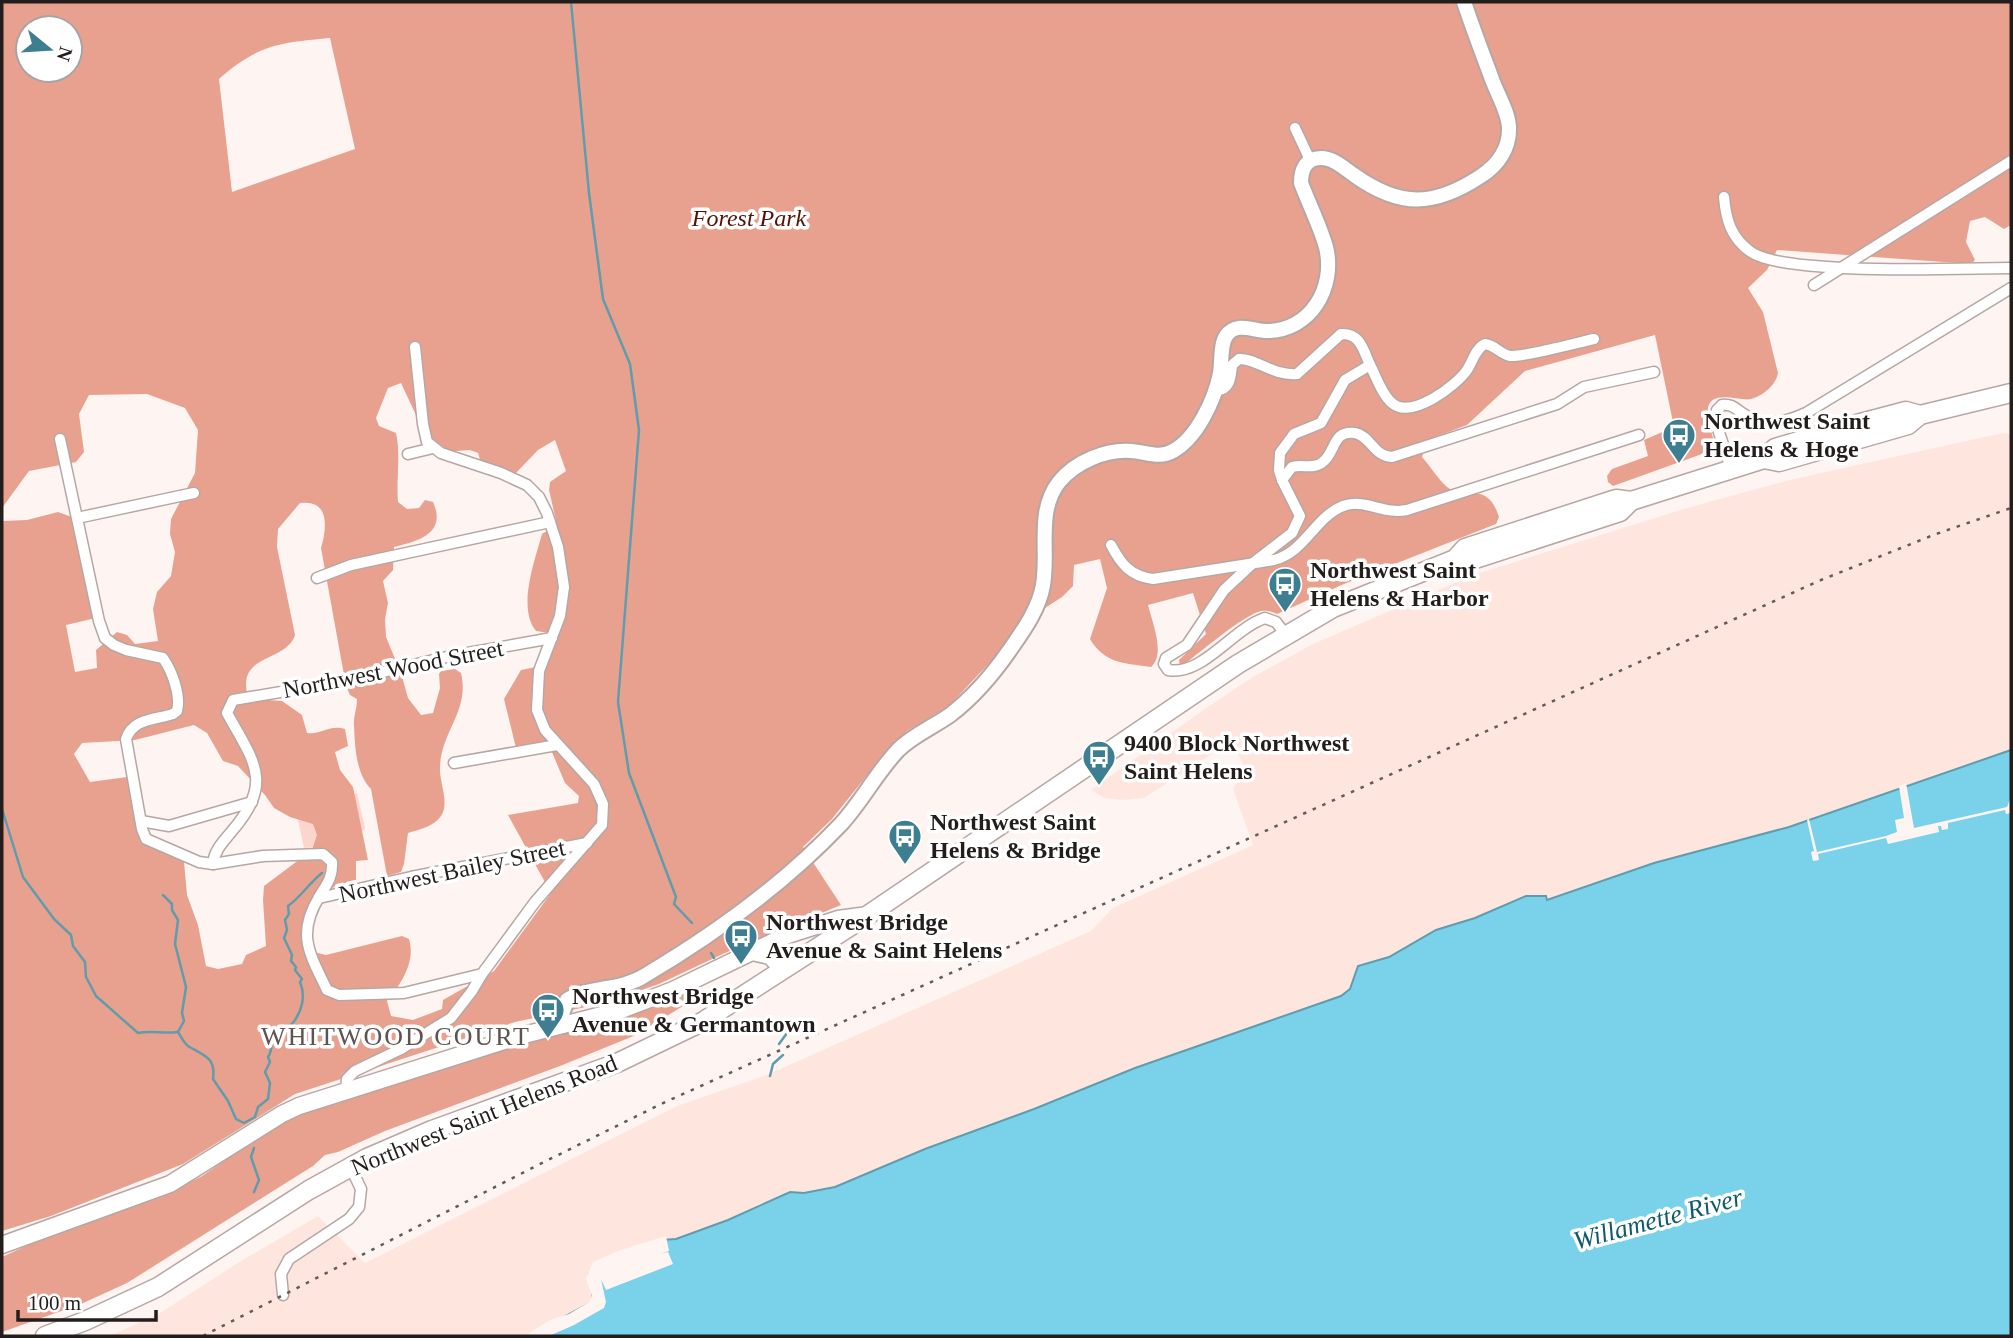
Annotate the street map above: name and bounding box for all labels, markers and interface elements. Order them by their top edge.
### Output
north arrow [14,14,84,84]
text: N [53,44,77,64]
park label: Forest Park [691,205,807,231]
place label: Northwest Saint Helens & Hoge [1704,408,1870,462]
bus stop icon: Northwest Saint Helens & Hoge [1660,416,1698,465]
place label: Northwest Saint Helens & Harbor [1310,557,1489,611]
bus stop icon: Northwest Saint Helens & Harbor [1266,565,1304,614]
street label: Northwest Wood Street [280,635,506,703]
place label: 9400 Block Northwest Saint Helens [1124,730,1349,784]
bus stop icon: 9400 Block Northwest Saint Helens [1080,738,1118,787]
place label: Northwest Saint Helens & Bridge [930,809,1101,863]
bus stop icon: Northwest Saint Helens & Bridge [886,817,924,866]
street label: Northwest Bailey Street [337,834,568,908]
place label: Northwest Bridge Avenue & Saint Helens [766,909,1002,963]
bus stop icon: Northwest Bridge Avenue & Saint Helens [722,917,760,966]
place label: Northwest Bridge Avenue & Germantown [572,983,816,1037]
bus stop icon: Northwest Bridge Avenue & Germantown [529,991,567,1040]
district label: WHITWOOD COURT [261,1022,531,1051]
street label: Northwest Saint Helens Road [347,1050,621,1180]
water label: Willamette River [1570,1182,1747,1256]
scale bar [18,1278,156,1322]
text: 100 m [28,1291,81,1315]

